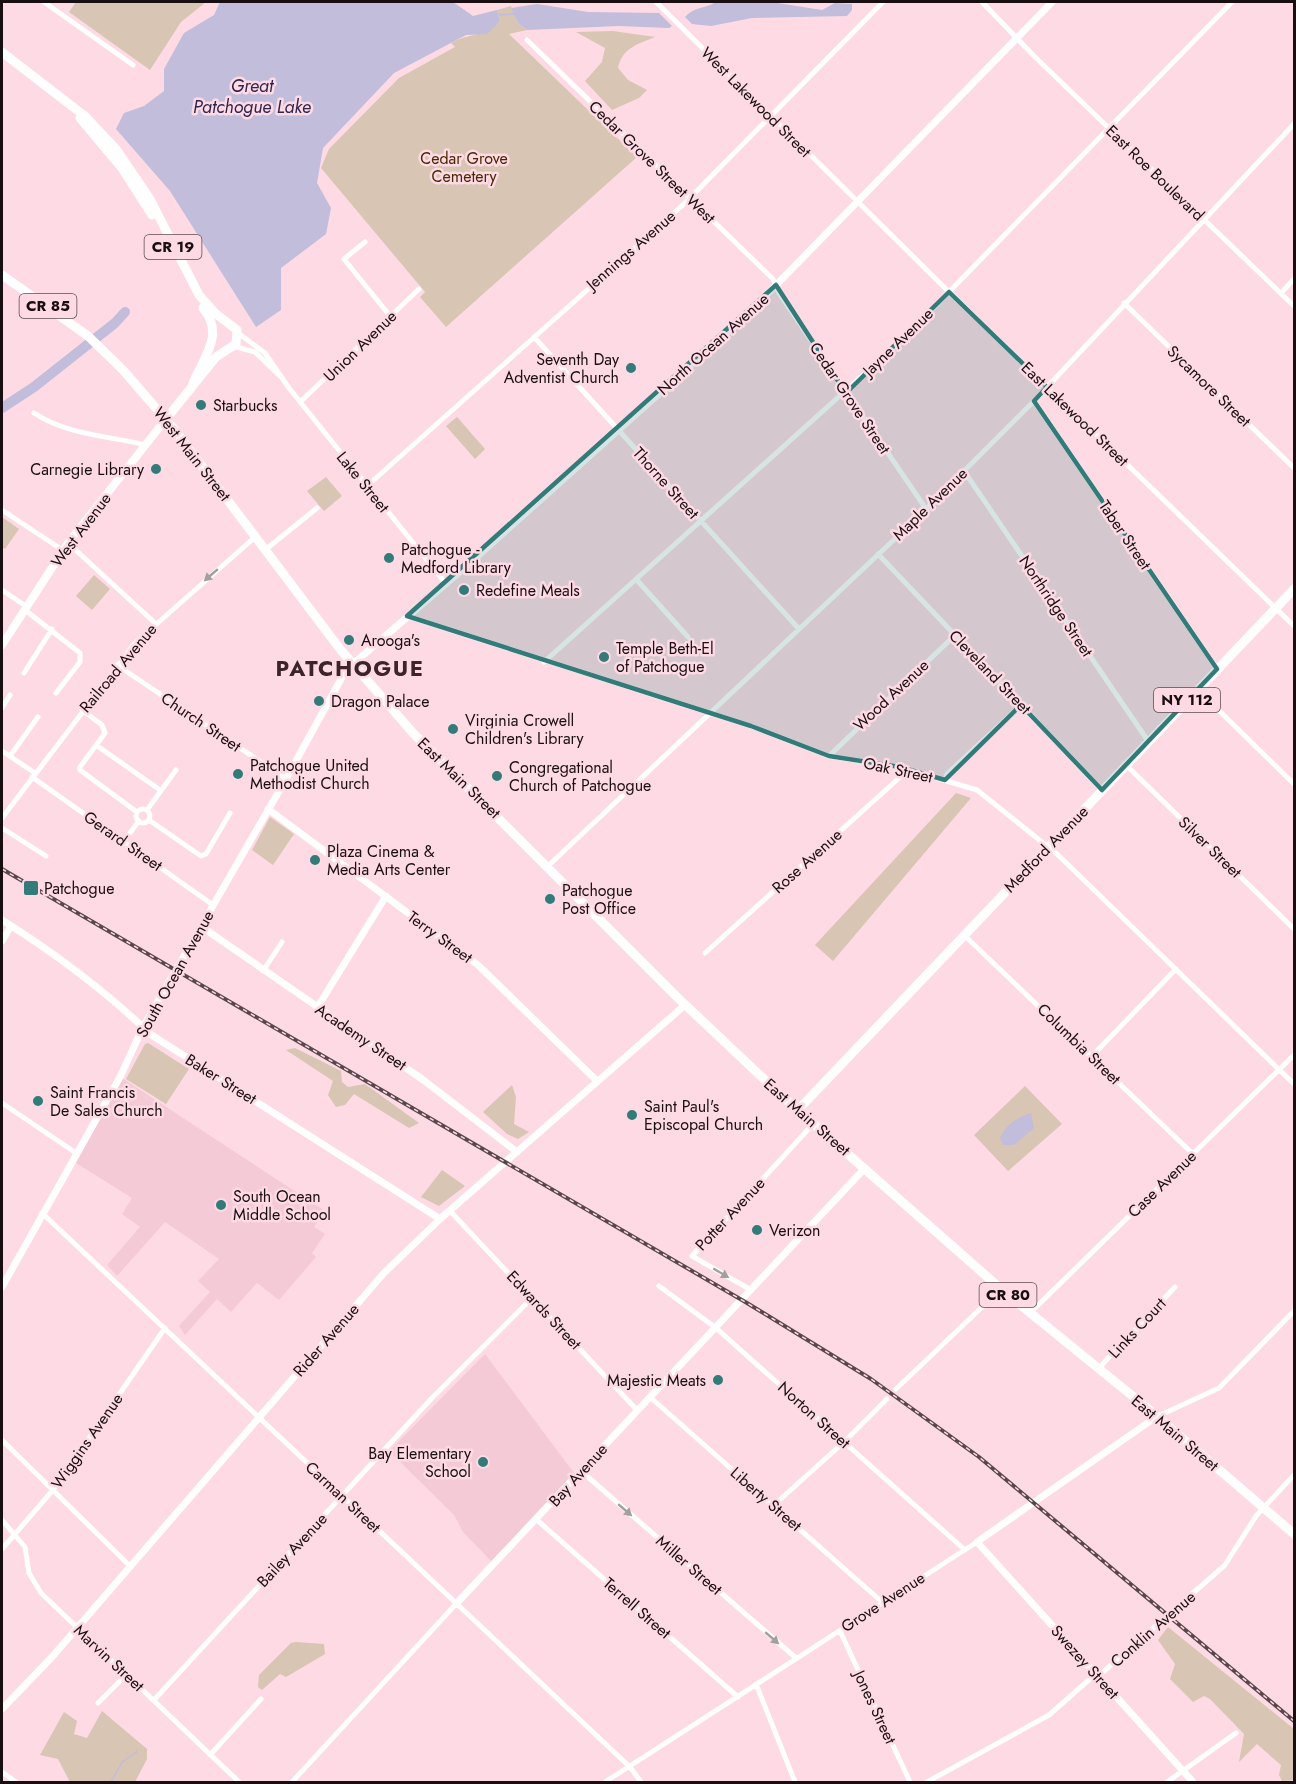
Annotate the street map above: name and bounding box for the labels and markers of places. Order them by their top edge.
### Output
place label: Seventh Day Adventist Church [504,348,620,389]
marker: Seventh Day Adventist Church [624,361,638,375]
place label: Starbucks [213,394,277,417]
marker: Starbucks [194,398,208,412]
place label: Carnegie Library [30,458,145,481]
marker: Carnegie Library [149,462,163,476]
place label: Patchogue - Medford Library [401,538,512,579]
marker: Patchogue - Medford Library [382,551,396,565]
place label: Redefine Meals [476,579,580,602]
marker: Redefine Meals [457,583,471,597]
place label: Arooga's [361,629,420,652]
marker: Arooga's [342,633,356,647]
place label: Temple Beth-El of Patchogue [616,637,714,678]
marker: Temple Beth-El of Patchogue [597,650,611,664]
place label: Dragon Palace [331,690,429,713]
marker: Dragon Palace [312,694,326,708]
place label: Virginia Crowell Children's Library [465,709,585,750]
marker: Virginia Crowell Children's Library [446,722,460,736]
place label: Patchogue United Methodist Church [250,754,370,795]
place label: Congregational Church of Patchogue [509,756,651,797]
marker: Patchogue United Methodist Church [231,767,245,781]
marker: Congregational Church of Patchogue [490,769,504,783]
place label: Plaza Cinema & Media Arts Center [327,840,451,881]
marker: Plaza Cinema & Media Arts Center [308,853,322,867]
place label: Patchogue [44,877,114,900]
marker: Patchogue [22,879,40,897]
place label: Patchogue Post Office [562,879,636,920]
marker: Patchogue Post Office [543,892,557,906]
place label: Saint Francis De Sales Church [50,1081,163,1122]
marker: Saint Francis De Sales Church [31,1094,45,1108]
place label: Saint Paul's Episcopal Church [644,1095,763,1136]
marker: Saint Paul's Episcopal Church [625,1108,639,1122]
place label: South Ocean Middle School [233,1185,331,1226]
marker: South Ocean Middle School [214,1198,228,1212]
place label: Verizon [769,1219,820,1242]
marker: Verizon [750,1223,764,1237]
place label: Majestic Meats [607,1369,706,1392]
marker: Majestic Meats [711,1373,725,1387]
place label: Bay Elementary School [368,1442,472,1483]
marker: Bay Elementary School [476,1455,490,1469]

